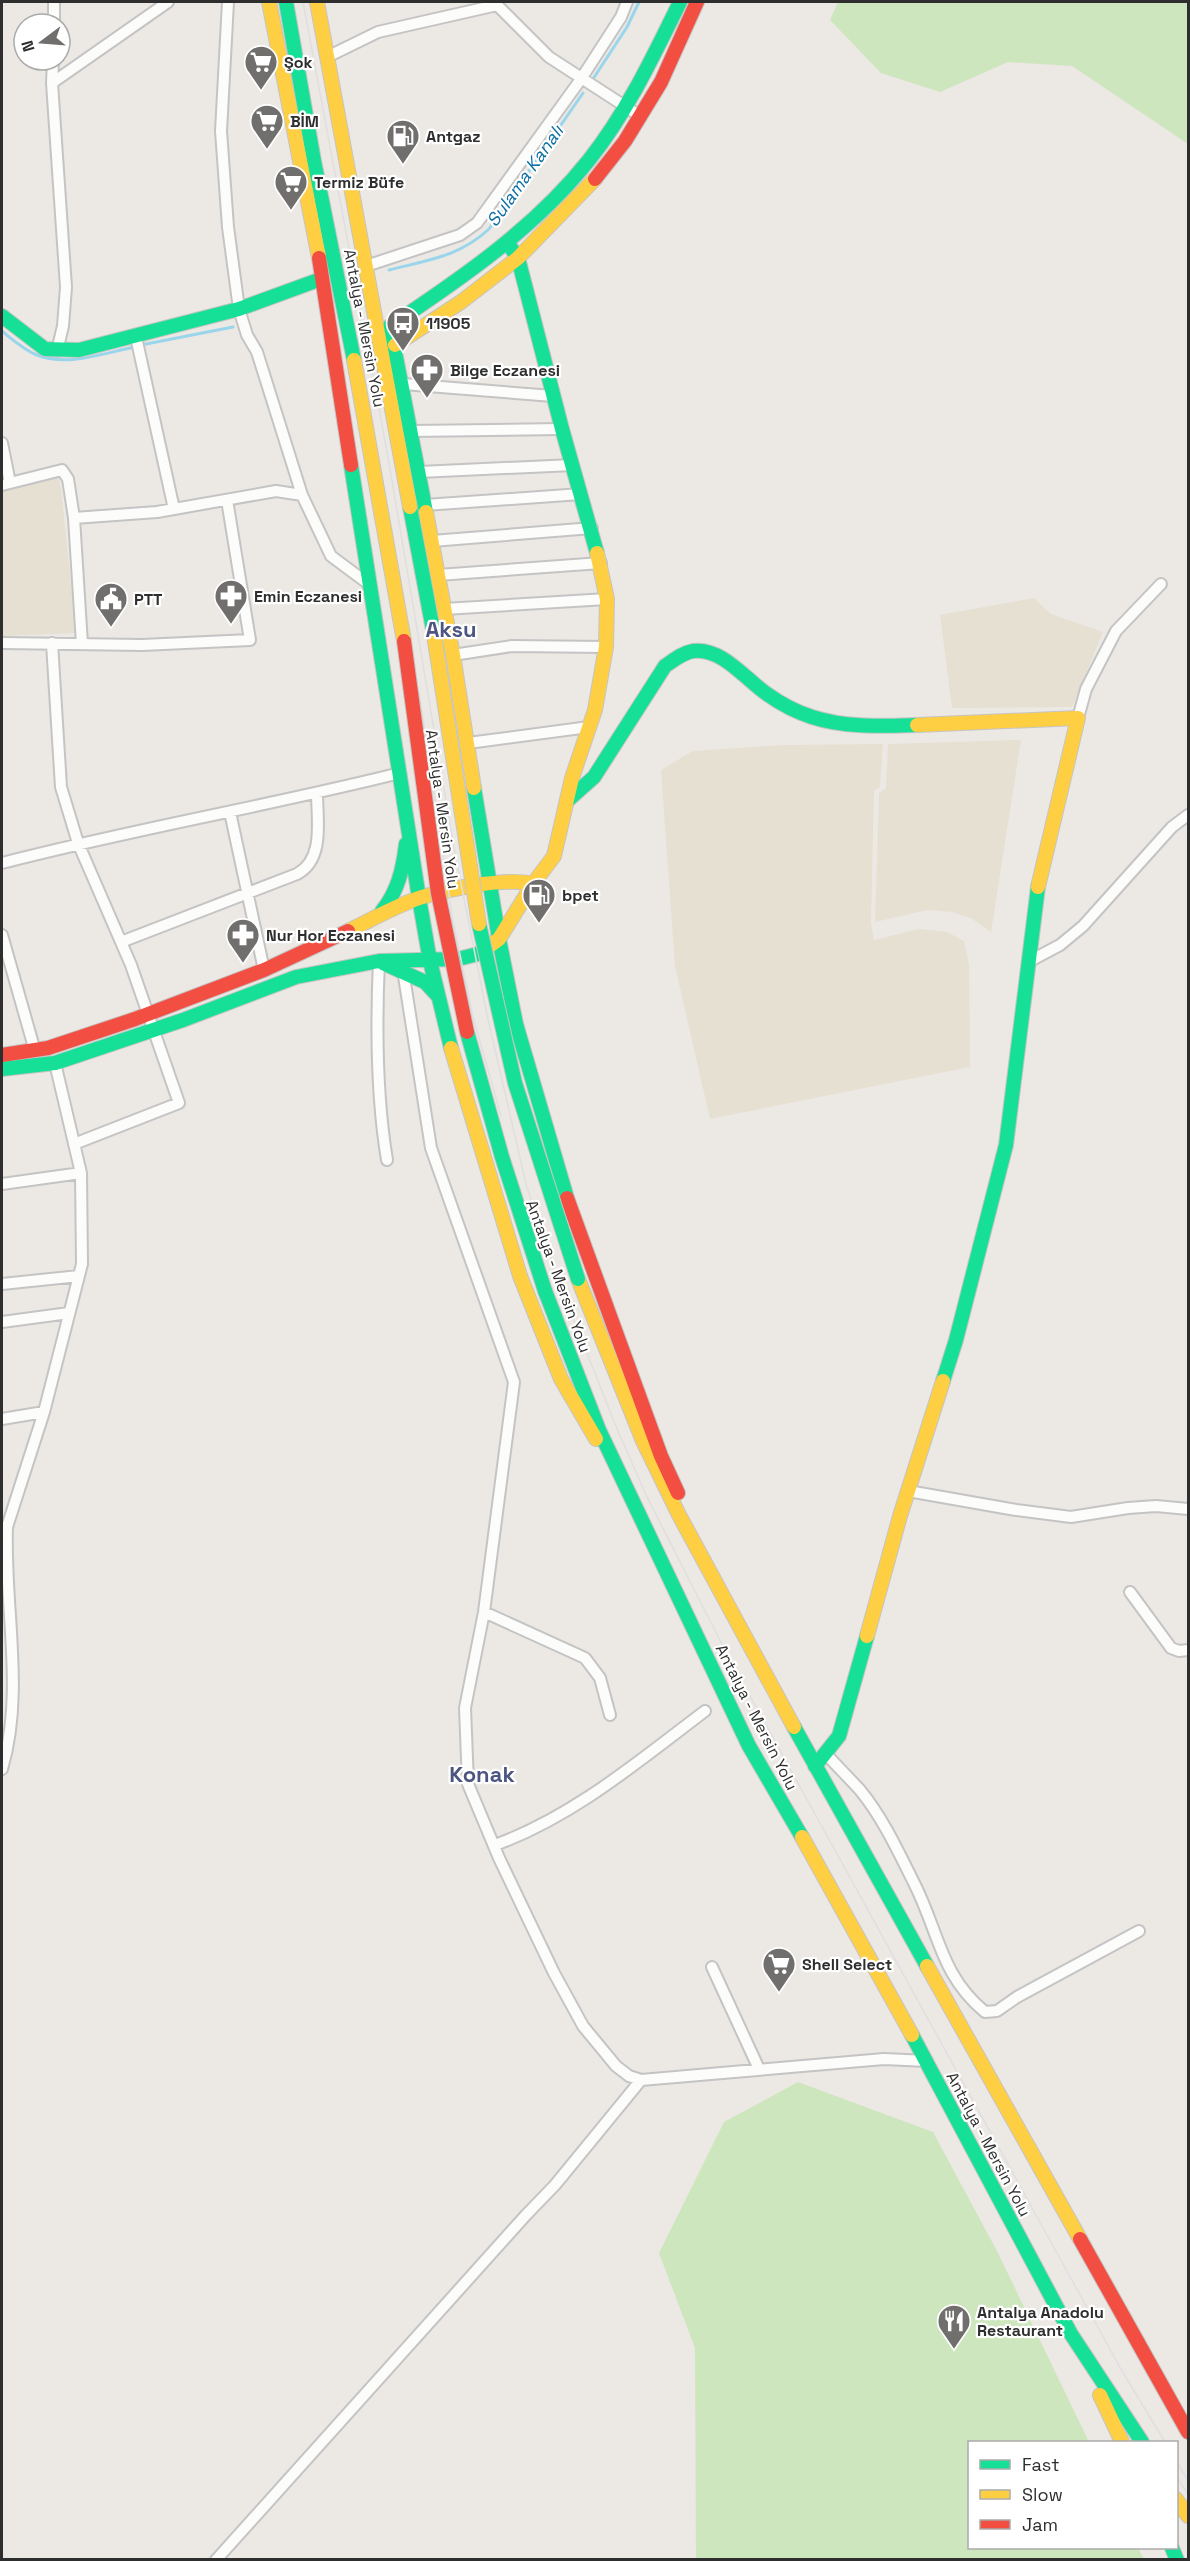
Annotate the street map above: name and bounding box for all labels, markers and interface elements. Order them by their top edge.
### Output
north arrow [12,12,72,72]
text: N [16,38,40,54]
supermarket icon: Şok [243,44,279,91]
place label: Şok [284,52,313,73]
supermarket icon: BİM [249,103,285,150]
place label: BİM [290,111,319,132]
fuel station icon: Antgaz [385,118,421,165]
water label: Sulama Kanalı [481,119,569,231]
place label: Antgaz [426,126,481,147]
supermarket icon: Termiz Büfe [273,164,309,211]
place label: Termiz Büfe [314,172,404,193]
street label: Antalya - Mersin Yolu [339,247,390,409]
bus stop icon: 11905 [385,305,421,352]
place label: 11905 [426,313,471,334]
pharmacy icon: Bilge Eczanesi [409,352,445,399]
place label: Bilge Eczanesi [450,360,560,381]
pharmacy icon: Emin Eczanesi [213,578,249,625]
public building icon: PTT [93,581,129,628]
place label: Emin Eczanesi [254,586,362,607]
place label: PTT [134,589,163,610]
district label: Aksu [425,615,477,643]
street label: Antalya - Mersin Yolu [421,728,464,890]
fuel station icon: bpet [521,877,557,924]
place label: bpet [562,885,599,906]
pharmacy icon: Nur Hor Eczanesi [225,917,261,964]
place label: Nur Hor Eczanesi [266,925,395,946]
street label: Antalya - Mersin Yolu [521,1197,596,1355]
street label: Antalya - Mersin Yolu [711,1641,802,1794]
district label: Konak [449,1760,515,1788]
supermarket icon: Shell Select [761,1946,797,1993]
place label: Shell Select [802,1954,892,1975]
street label: Antalya - Mersin Yolu [942,2068,1036,2220]
place label: Antalya Anadolu Restaurant [977,2302,1104,2341]
restaurant icon: Antalya Anadolu Restaurant [936,2303,972,2350]
legend [968,2441,1178,2549]
text: Fast [1022,2453,1059,2476]
text: Slow [1022,2483,1063,2506]
text: Jam [1022,2513,1058,2536]

